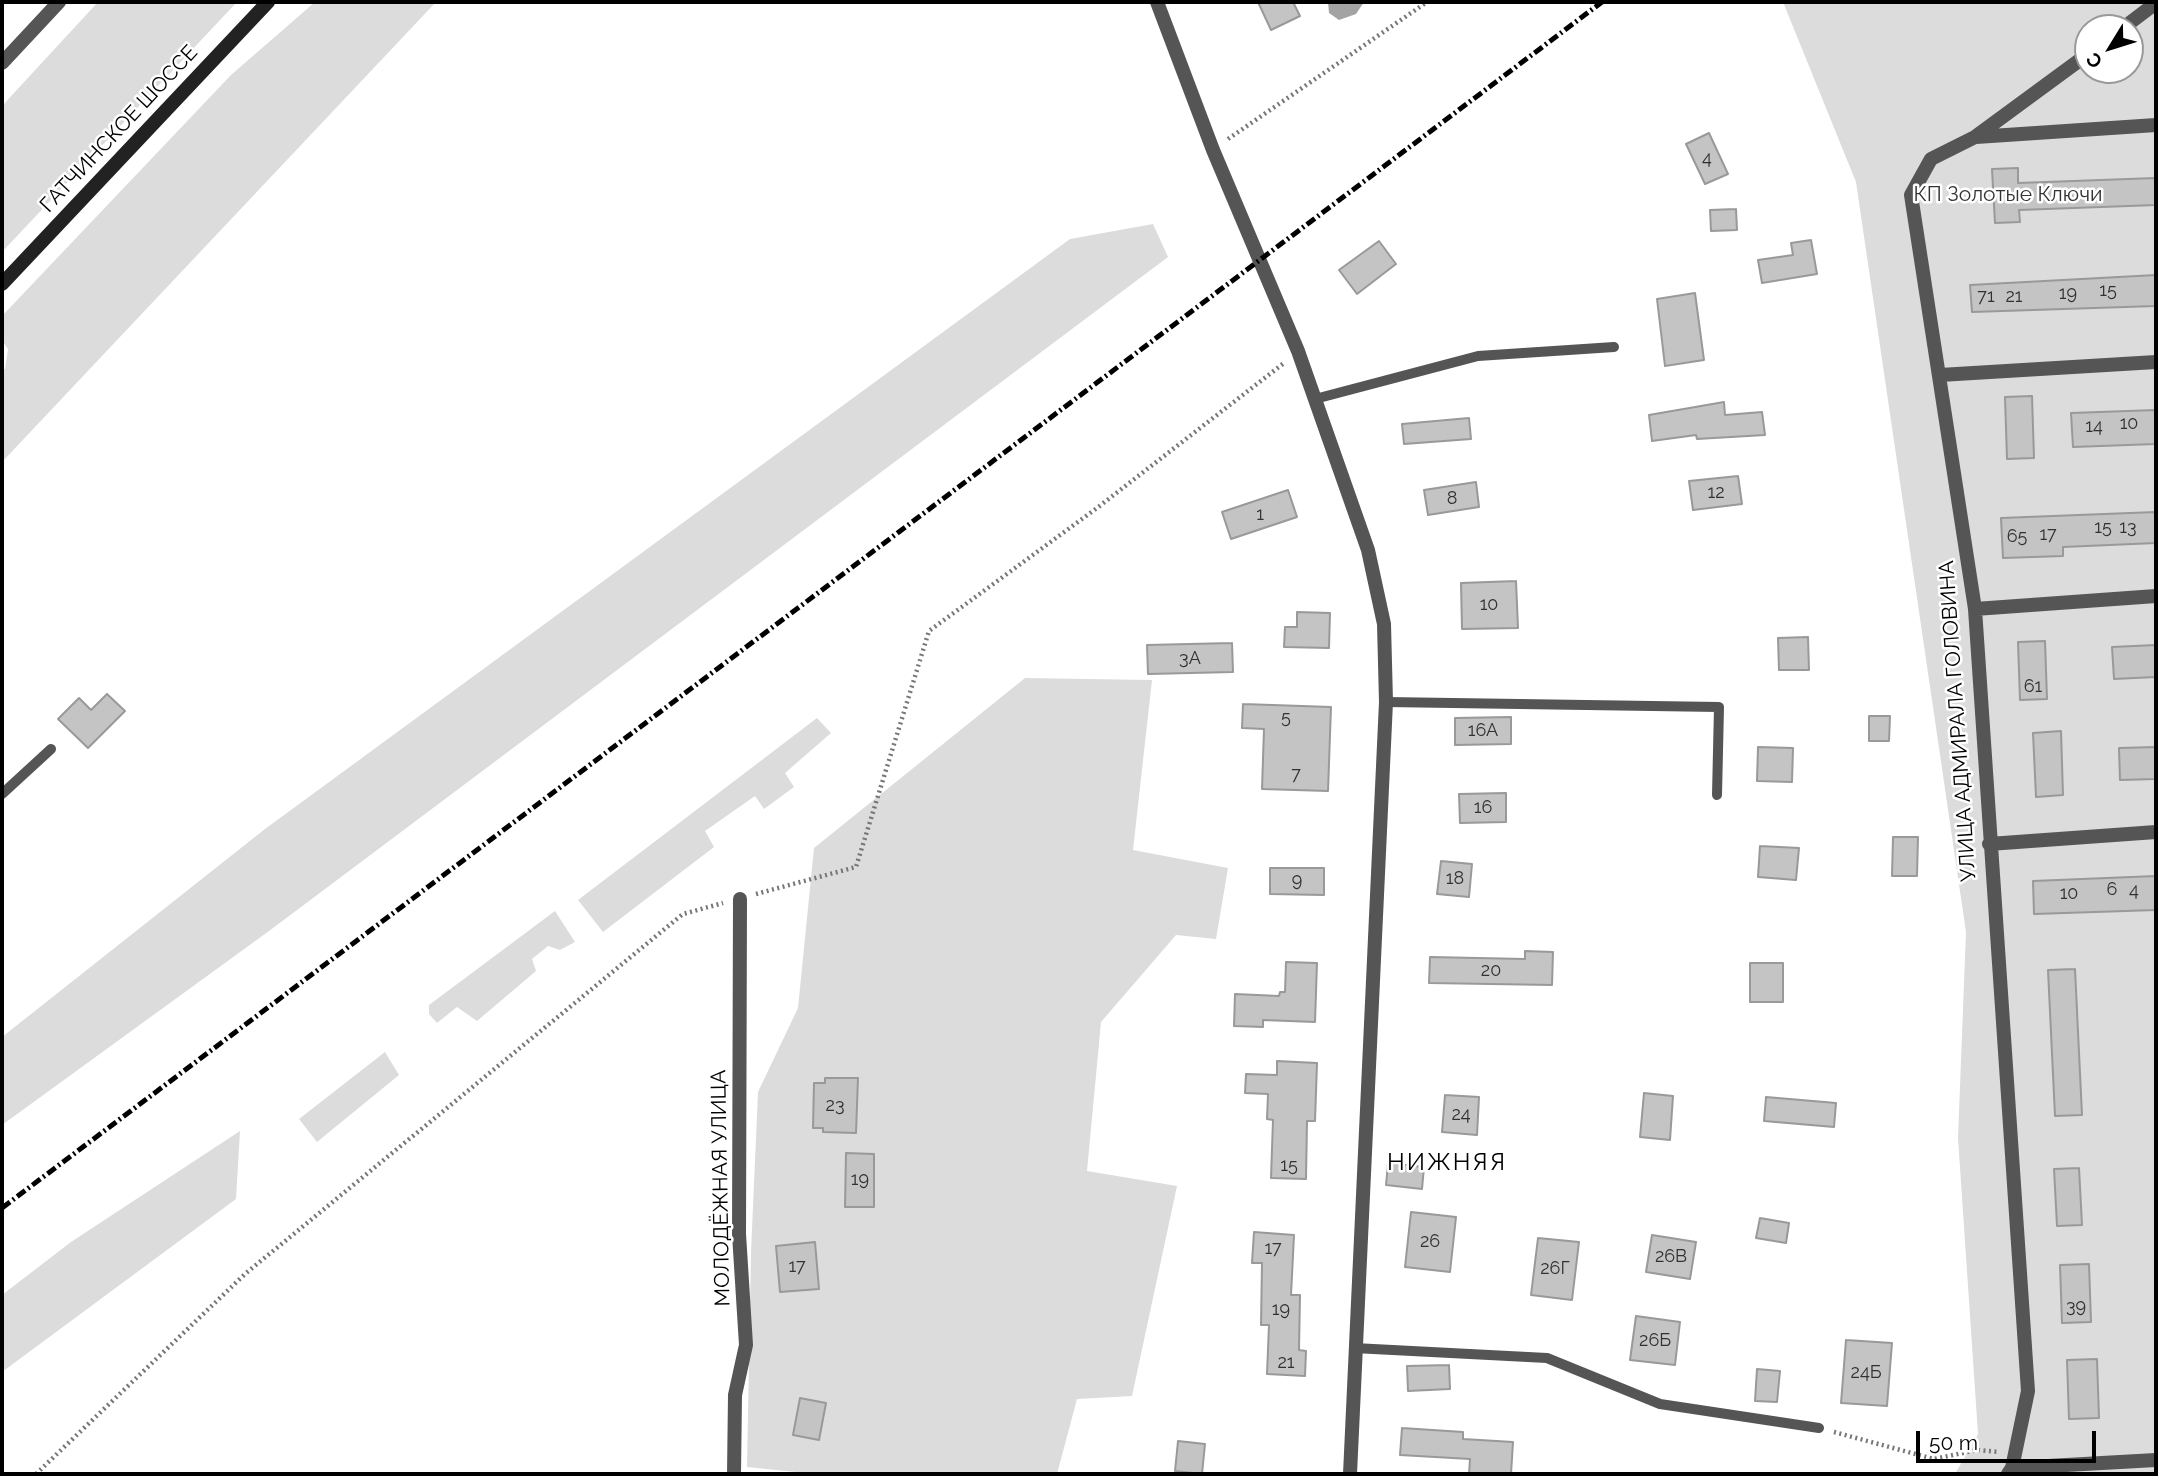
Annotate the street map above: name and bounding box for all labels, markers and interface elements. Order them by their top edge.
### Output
north arrow [2074,14,2144,84]
street label: ГАТЧИНСКОЕ ШОССЕ [35,40,203,218]
text: С [2081,49,2107,73]
house number: 4 [1702,148,1712,170]
park label: КП Золотые Ключи [1914,182,2102,208]
house number: 15 [2099,280,2117,302]
house number: 19 [2059,283,2077,305]
house number: 71 [1977,286,1995,308]
house number: 21 [2005,286,2023,308]
house number: 10 [2120,413,2138,435]
house number: 14 [2085,416,2103,438]
house number: 12 [1707,482,1725,504]
house number: 8 [1447,488,1457,510]
house number: 1 [1256,504,1264,526]
house number: 15 [2094,517,2112,539]
house number: 13 [2119,517,2137,539]
house number: 17 [2039,524,2057,546]
house number: 65 [2007,526,2027,548]
street label: УЛИЦА АДМИРАЛА ГОЛОВИНА [1934,560,1982,882]
house number: 10 [1480,594,1498,616]
house number: 3А [1179,648,1201,670]
house number: 61 [2024,676,2042,698]
house number: 5 [1281,707,1291,729]
house number: 16А [1468,720,1498,742]
house number: 7 [1291,764,1301,786]
house number: 16 [1474,797,1492,819]
house number: 18 [1446,868,1464,890]
house number: 9 [1292,870,1302,892]
house number: 6 [2107,879,2117,901]
house number: 4 [2129,880,2139,902]
house number: 10 [2060,883,2078,905]
house number: 20 [1481,960,1501,982]
street label: МОЛОДЁЖНАЯ УЛИЦА [706,1069,736,1307]
house number: 23 [826,1095,844,1117]
house number: 24 [1451,1104,1471,1126]
district label: НИЖНЯЯ [1388,1149,1506,1177]
house number: 15 [1280,1155,1298,1177]
house number: 19 [851,1169,869,1191]
house number: 26 [1420,1231,1440,1253]
house number: 17 [1264,1238,1282,1260]
house number: 26В [1655,1246,1687,1268]
house number: 17 [788,1256,806,1278]
house number: 26Г [1540,1258,1570,1280]
house number: 39 [2066,1296,2086,1318]
house number: 19 [1272,1299,1290,1321]
house number: 26Б [1639,1330,1671,1352]
house number: 21 [1277,1352,1295,1374]
house number: 24Б [1851,1362,1881,1384]
scale bar [1920,1416,2100,1460]
text: 50 m [1929,1430,1978,1455]

